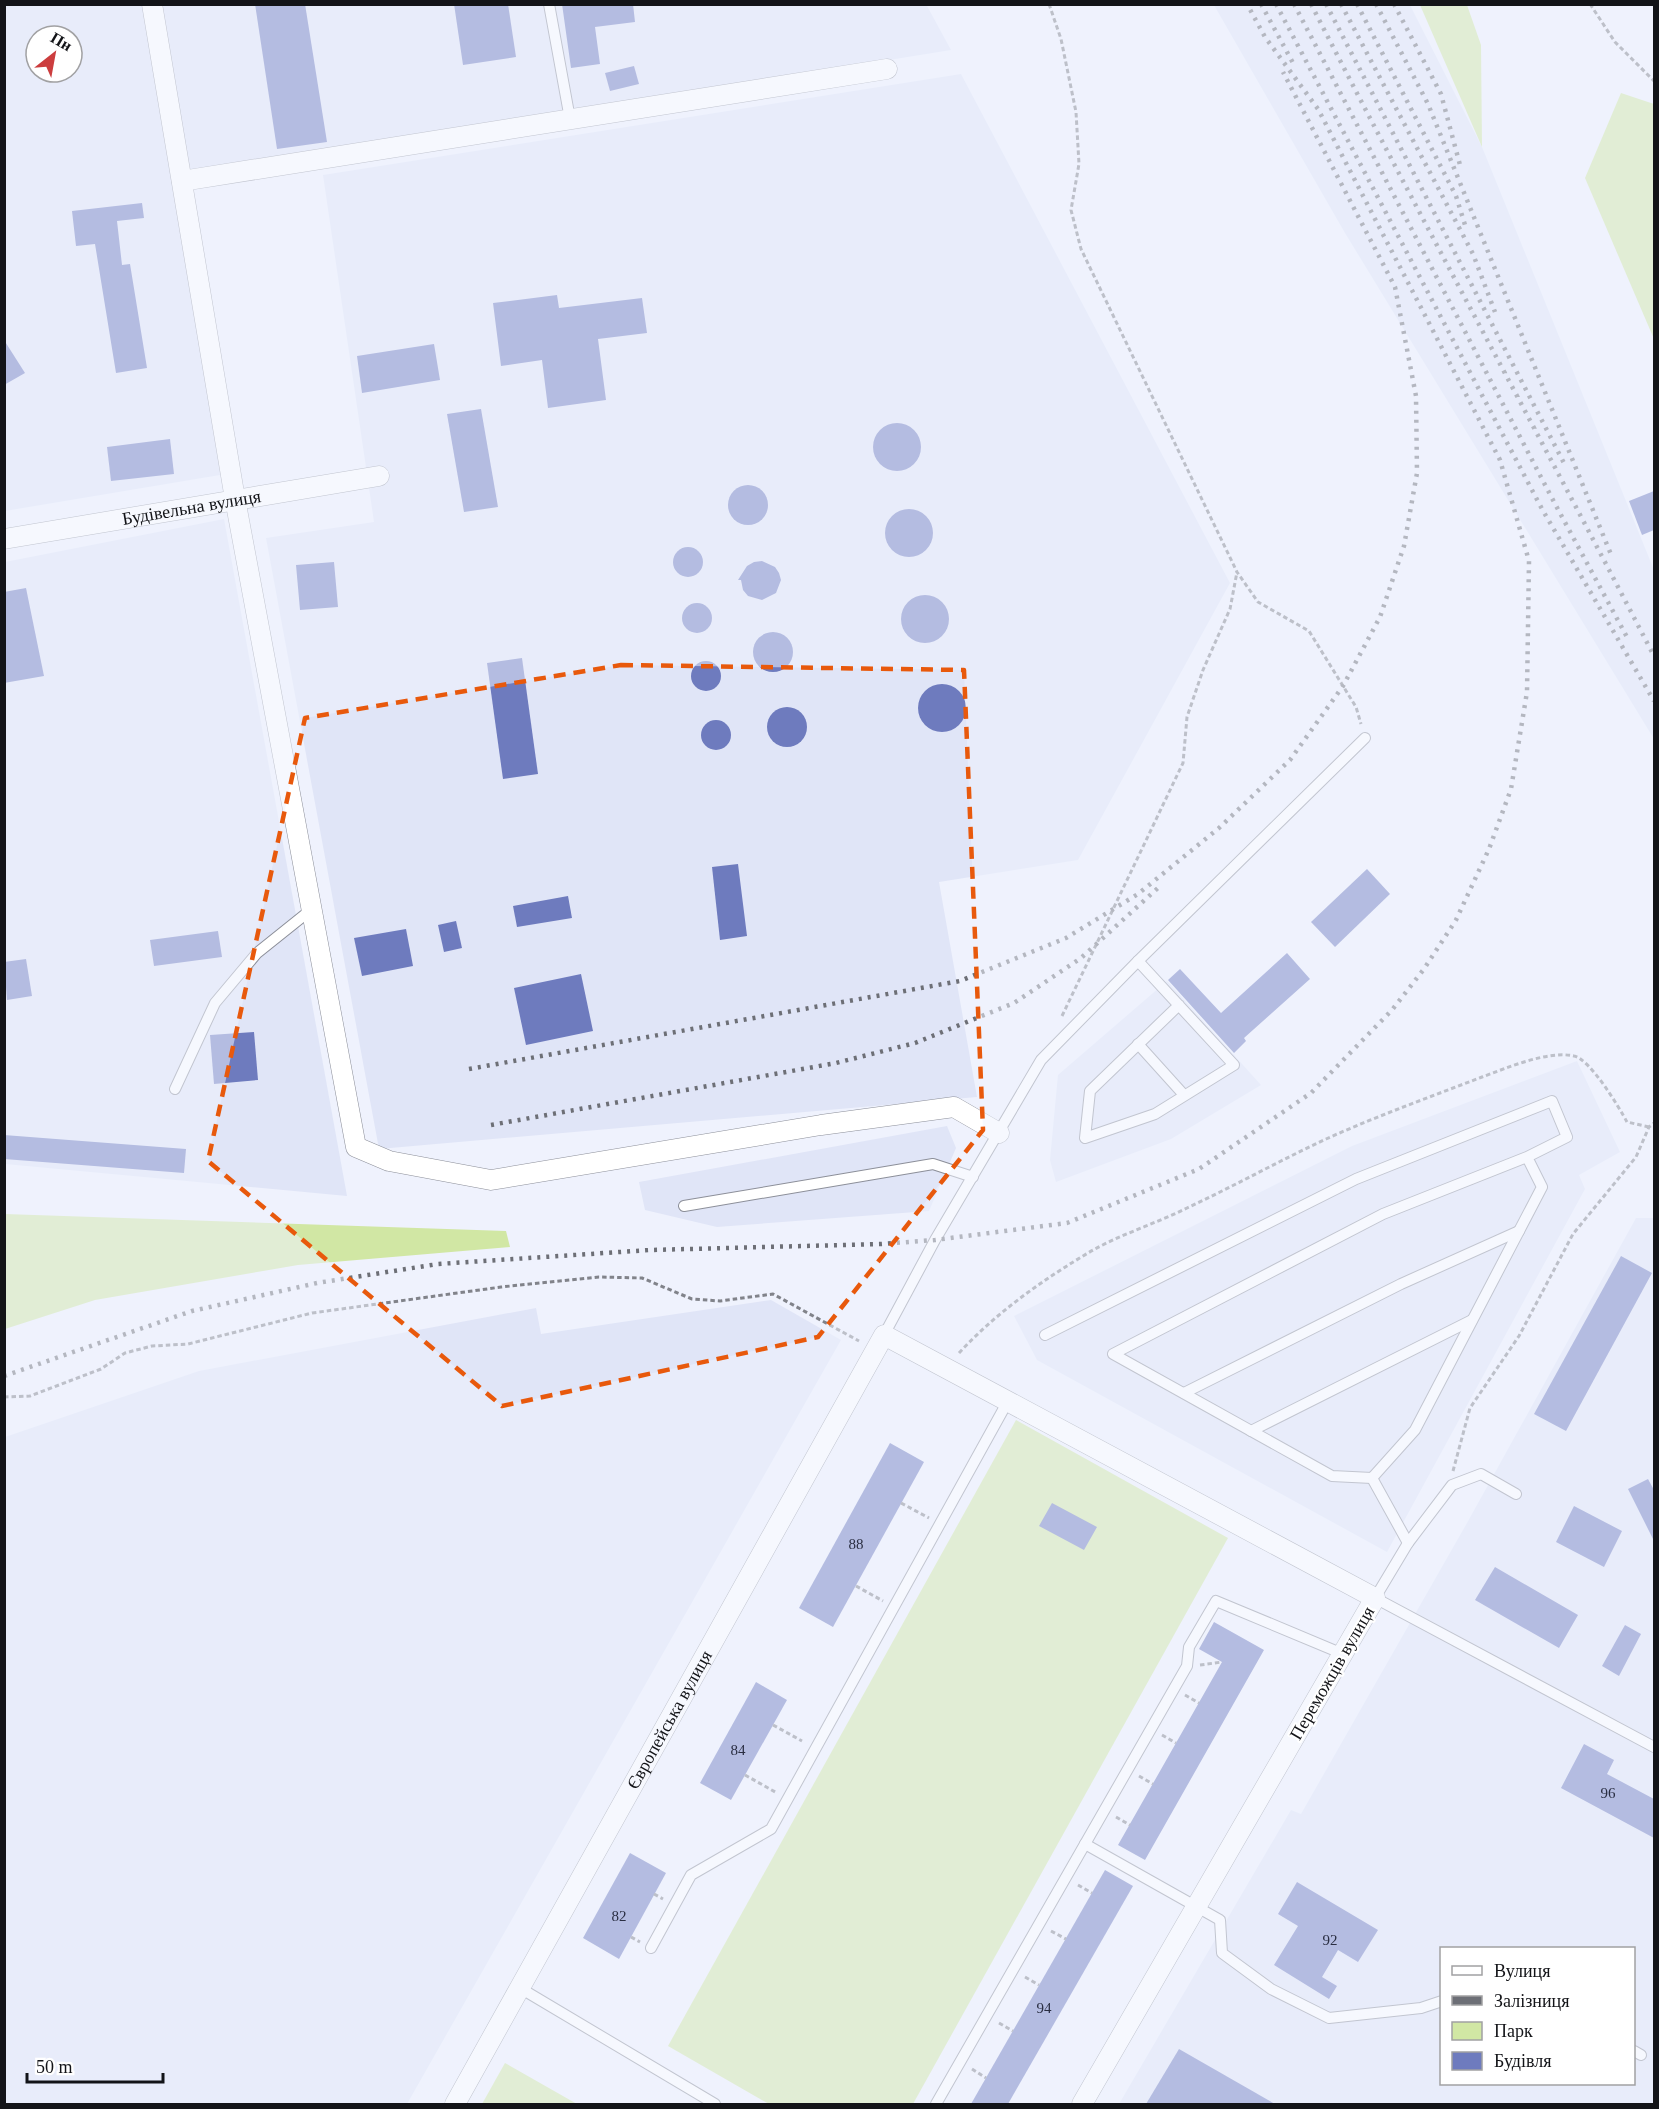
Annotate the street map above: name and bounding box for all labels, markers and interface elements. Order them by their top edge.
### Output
north arrow [24,24,84,84]
text: Пн [48,29,75,54]
street label: Будівельна вулиця [121,486,262,529]
house number: 88 [849,1536,864,1552]
street label: Переможців вулиця [1286,1603,1378,1743]
street label: Європейська вулиця [623,1647,716,1793]
house number: 84 [731,1742,746,1758]
house number: 96 [1601,1785,1616,1801]
house number: 82 [612,1908,627,1924]
house number: 92 [1323,1932,1338,1948]
legend [1440,1947,1635,2085]
text: Вулиця [1494,1961,1551,1981]
text: Залізниця [1494,1991,1569,2011]
house number: 94 [1037,2000,1052,2016]
text: Парк [1494,2021,1533,2041]
scale bar [27,2046,164,2084]
text: Будівля [1494,2051,1551,2071]
text: 50 m [36,2057,73,2077]

